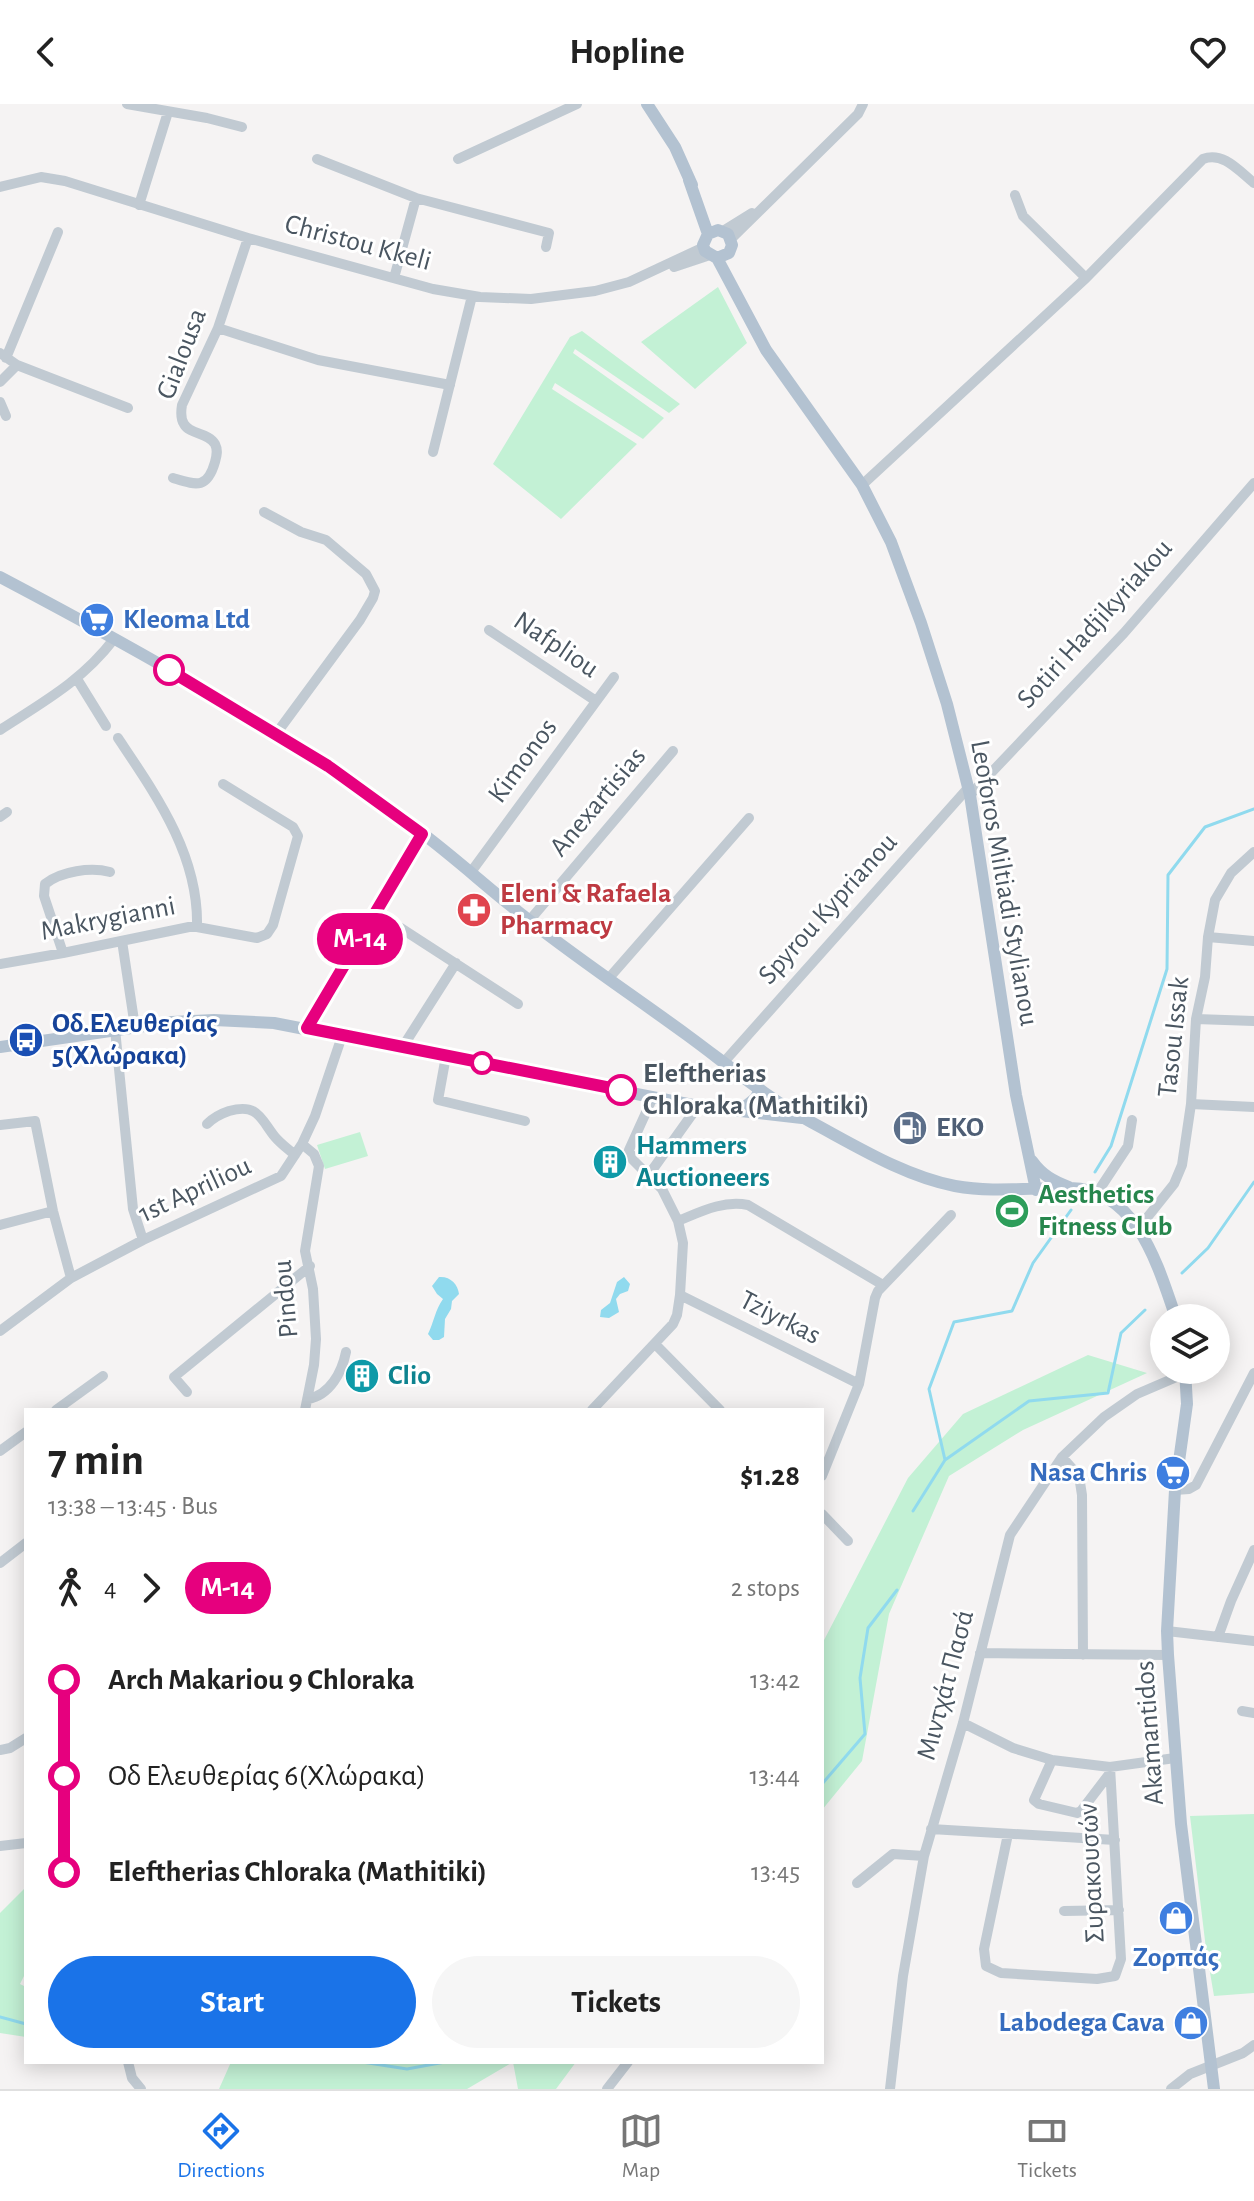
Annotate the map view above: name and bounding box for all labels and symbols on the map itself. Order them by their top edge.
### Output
street label: Christou Kkeli [282,210,434,276]
street label: Gialousa [152,305,212,403]
street label: Sotiri Hadjikyriakou [1012,534,1178,714]
supermarket icon: Kleoma Ltd [78,601,116,639]
place label: Kleoma Ltd [123,606,250,634]
street label: Nafpliou [509,607,603,683]
unlabelled marker [154,655,184,685]
street label: Kimonos [483,714,563,808]
street label: Leoforos Miltiadi Stylianou [965,738,1043,1028]
street label: Anexartisias [545,742,651,862]
street label: Spyrou Kyprianou [753,828,903,990]
place label: Eleni & Rafaela Pharmacy [500,880,671,940]
pharmacy icon: Eleni & Rafaela Pharmacy [455,891,493,929]
street label: Makrygianni [38,892,178,946]
line badge: M-14 [304,913,416,965]
street label: Tasou Issak [1154,975,1194,1099]
place label: Οδ.Ελευθερίας 5(Χλώρακα) [52,1010,218,1070]
bus stop icon: Οδ.Ελευθερίας 5(Χλώρακα) [7,1021,45,1059]
unlabelled marker [471,1052,493,1074]
place label: Eleftherias Chloraka (Mathitiki) [643,1060,869,1120]
marker: Eleftherias Chloraka (Mathitiki) [606,1075,636,1105]
fuel station icon: EKO [891,1109,929,1147]
place label: EKO [936,1114,984,1142]
place label: Hammers Auctioneers [636,1132,770,1192]
building icon: Hammers Auctioneers [591,1143,629,1181]
street label: 1st Apriliou [134,1152,256,1228]
place label: Aesthetics Fitness Club [1038,1181,1173,1241]
sports icon: Aesthetics Fitness Club [993,1192,1031,1230]
street label: Pindou [269,1259,303,1339]
street label: Tziyrkas [735,1286,825,1350]
building icon: Clio [343,1357,381,1395]
place label: Clio [388,1362,431,1390]
supermarket icon: Nasa Chris [1154,1454,1192,1492]
place label: Nasa Chris [1029,1459,1147,1487]
street label: Μιντχάτ Πασά [913,1607,979,1763]
street label: Akamantidos [1131,1660,1169,1806]
street label: Συρακουσών [1074,1802,1110,1944]
shop icon: Ζορπάς [1157,1899,1195,1937]
place label: Ζορπάς [1133,1944,1219,1972]
shop icon: Labodega Cava [1172,2004,1210,2042]
place label: Labodega Cava [999,2009,1165,2037]

